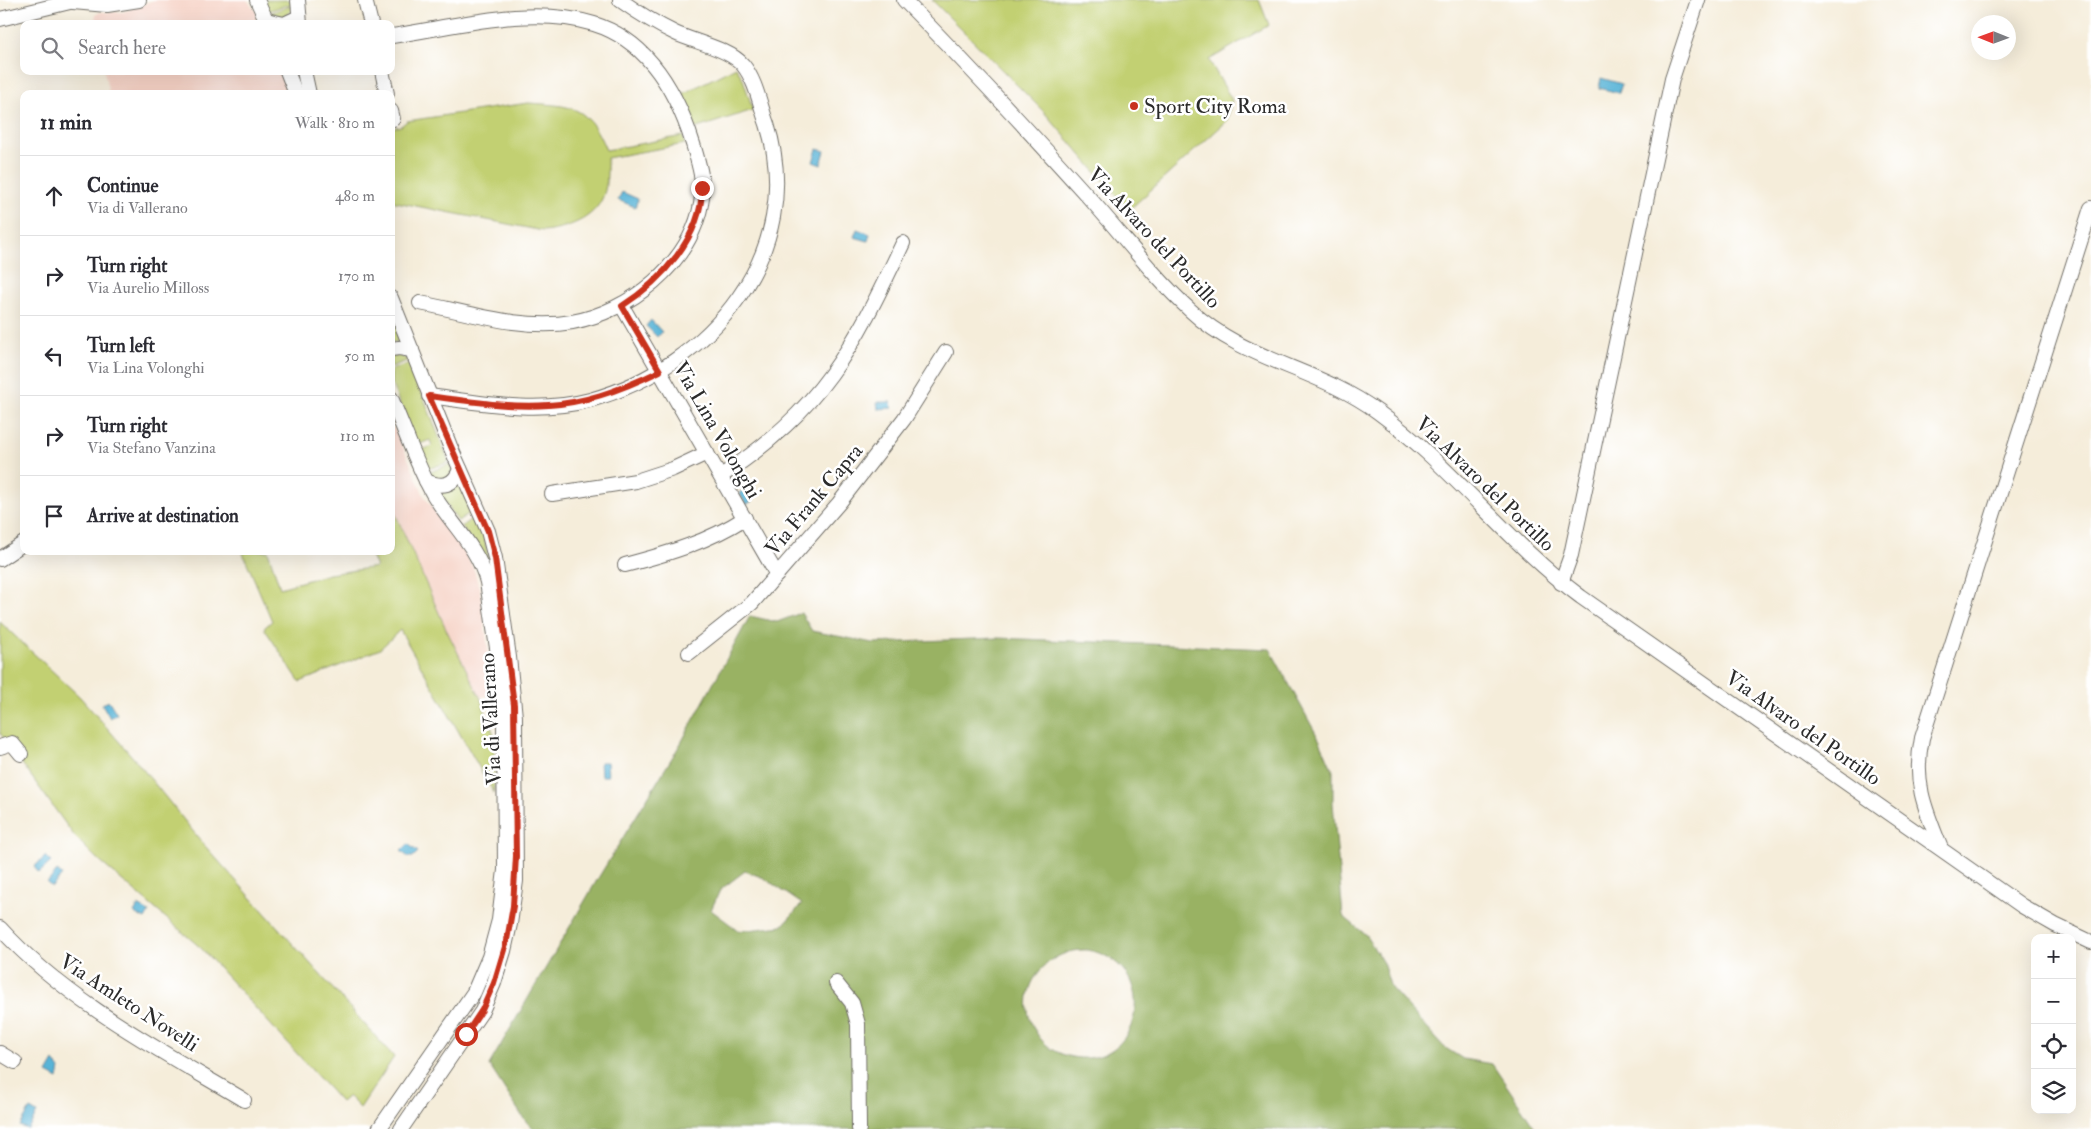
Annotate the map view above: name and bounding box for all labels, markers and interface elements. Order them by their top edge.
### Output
north arrow [1971,15,2016,60]
search box [20,20,395,75]
icon: search [38,34,66,62]
text: Search here [78,36,166,60]
place label: Sport City Roma [1144,93,1287,120]
marker: Sport City Roma [1128,100,1140,112]
text: 11 min [40,109,92,136]
text: Walk · 810 m [295,113,375,133]
street label: Via Alvaro del Portillo [1082,162,1226,314]
text: Continue [87,174,158,198]
route end [691,177,714,200]
icon: ahead [40,182,68,210]
text: 480 m [335,186,375,206]
text: Via di Vallerano [87,198,188,218]
text: Turn right [87,254,167,278]
icon: right [40,262,68,290]
text: 170 m [338,266,375,286]
text: Via Aurelio Milloss [87,278,209,298]
text: Turn left [87,334,155,358]
icon: left [40,342,68,370]
text: 50 m [344,346,375,366]
street label: Via Lina Volonghi [667,356,767,504]
text: Via Lina Volonghi [87,358,205,378]
street label: Via Alvaro del Portillo [1410,410,1560,558]
text: Turn right [87,414,167,438]
icon: right [40,422,68,450]
text: 110 m [340,426,375,446]
text: Via Stefano Vanzina [87,438,216,458]
street label: Via Frank Capra [759,438,869,562]
icon: arrive [40,502,68,530]
text: Arrive at destination [87,504,239,528]
street label: Via di Vallerano [474,652,508,786]
street label: Via Alvaro del Portillo [1720,664,1886,792]
map controls [2031,934,2076,1114]
button: + [2031,934,2076,979]
street label: Via Amleto Novelli [54,948,204,1058]
button: − [2031,979,2076,1024]
route start [455,1023,478,1046]
button: locate [2031,1024,2076,1069]
button: layers [2031,1069,2076,1114]

